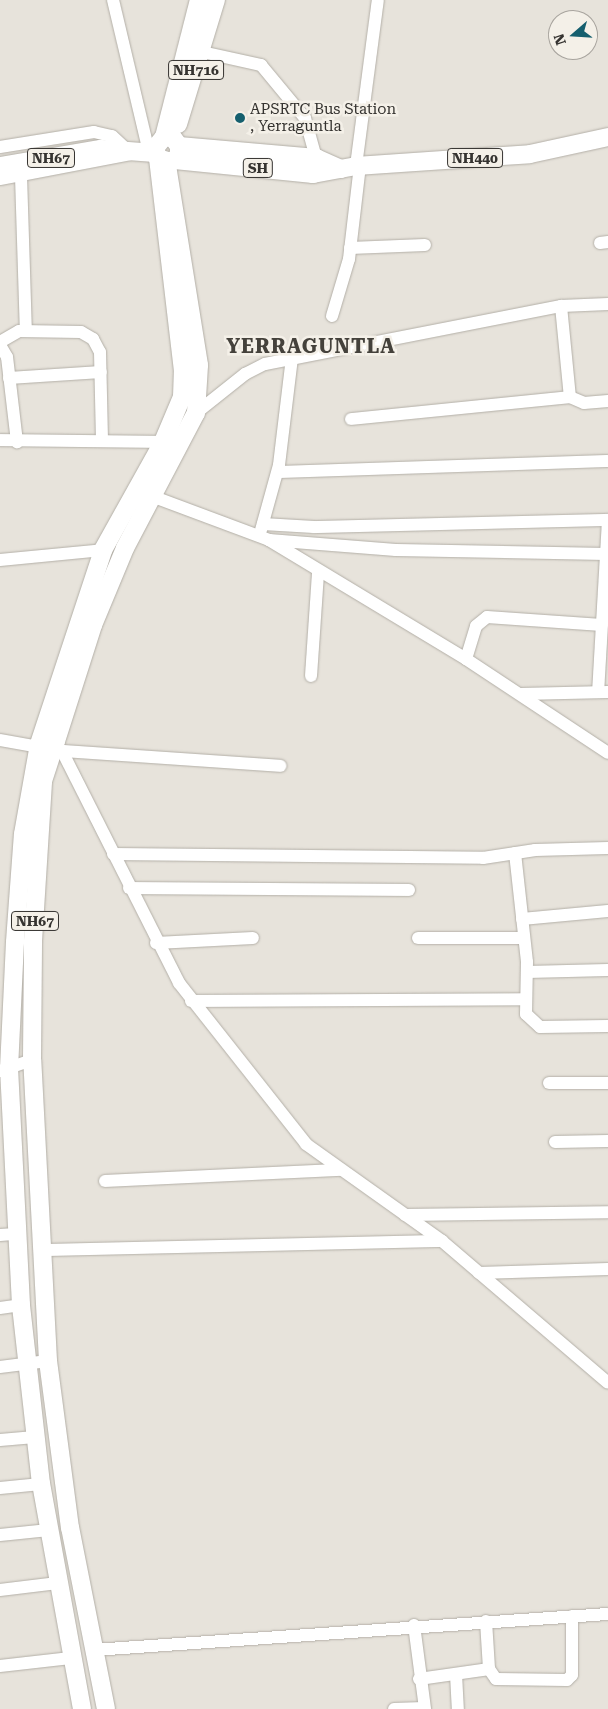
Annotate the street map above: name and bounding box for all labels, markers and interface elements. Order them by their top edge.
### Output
north arrow [548,10,598,60]
text: N [550,32,569,47]
road number: NH716 [167,58,225,82]
place label: APSRTC Bus Station , Yerraguntla [250,100,396,135]
marker: APSRTC Bus Station , Yerraguntla [234,112,246,124]
road number: NH67 [26,146,76,170]
road number: NH440 [446,146,504,170]
road number: SH [242,156,274,180]
district label: YERRAGUNTLA [225,334,397,358]
road number: NH67 [10,909,60,932]

